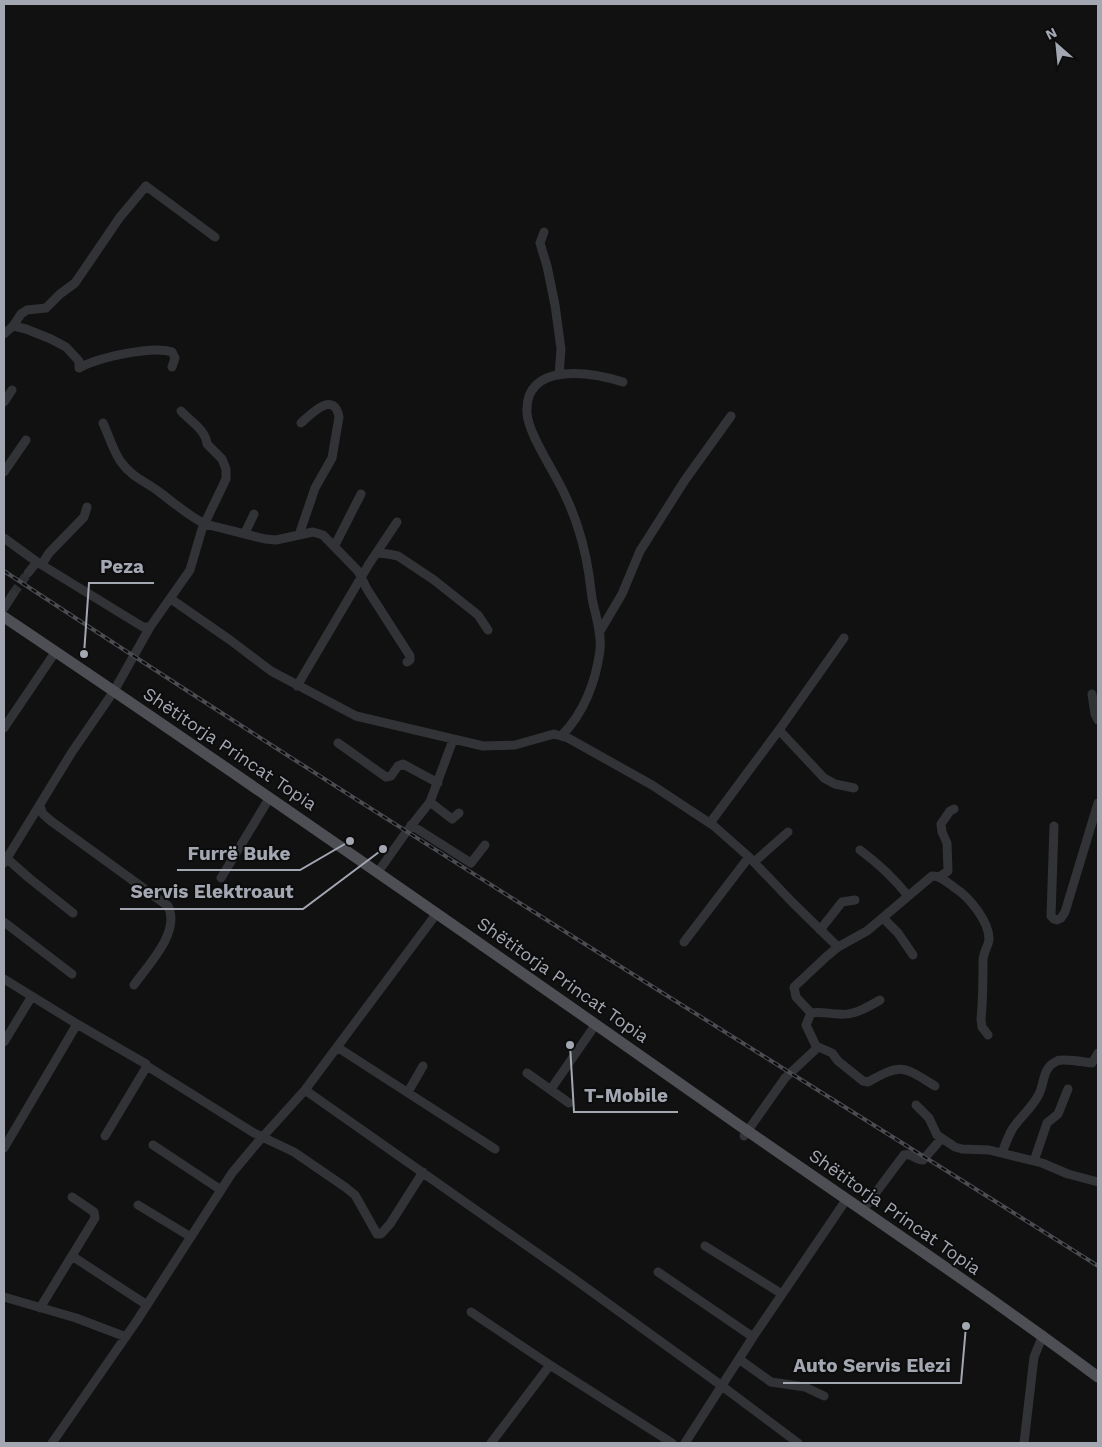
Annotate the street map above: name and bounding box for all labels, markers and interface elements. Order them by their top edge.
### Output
north arrow [1032,20,1082,70]
text: N [1043,24,1059,43]
callout: Peza [89,549,154,583]
text: Peza [100,555,144,578]
street label: Shëtitorja Princat Topia [140,683,321,815]
callout: Furrë Buke [177,836,300,870]
text: Furrë Buke [188,842,290,865]
callout: Servis Elektroaut [120,875,303,909]
text: Servis Elektroaut [131,880,294,903]
street label: Shëtitorja Princat Topia [473,912,653,1047]
callout: T-Mobile [574,1078,678,1112]
text: T-Mobile [584,1084,668,1107]
street label: Shëtitorja Princat Topia [805,1144,985,1279]
callout: Auto Servis Elezi [783,1349,961,1383]
text: Auto Servis Elezi [793,1354,951,1377]

